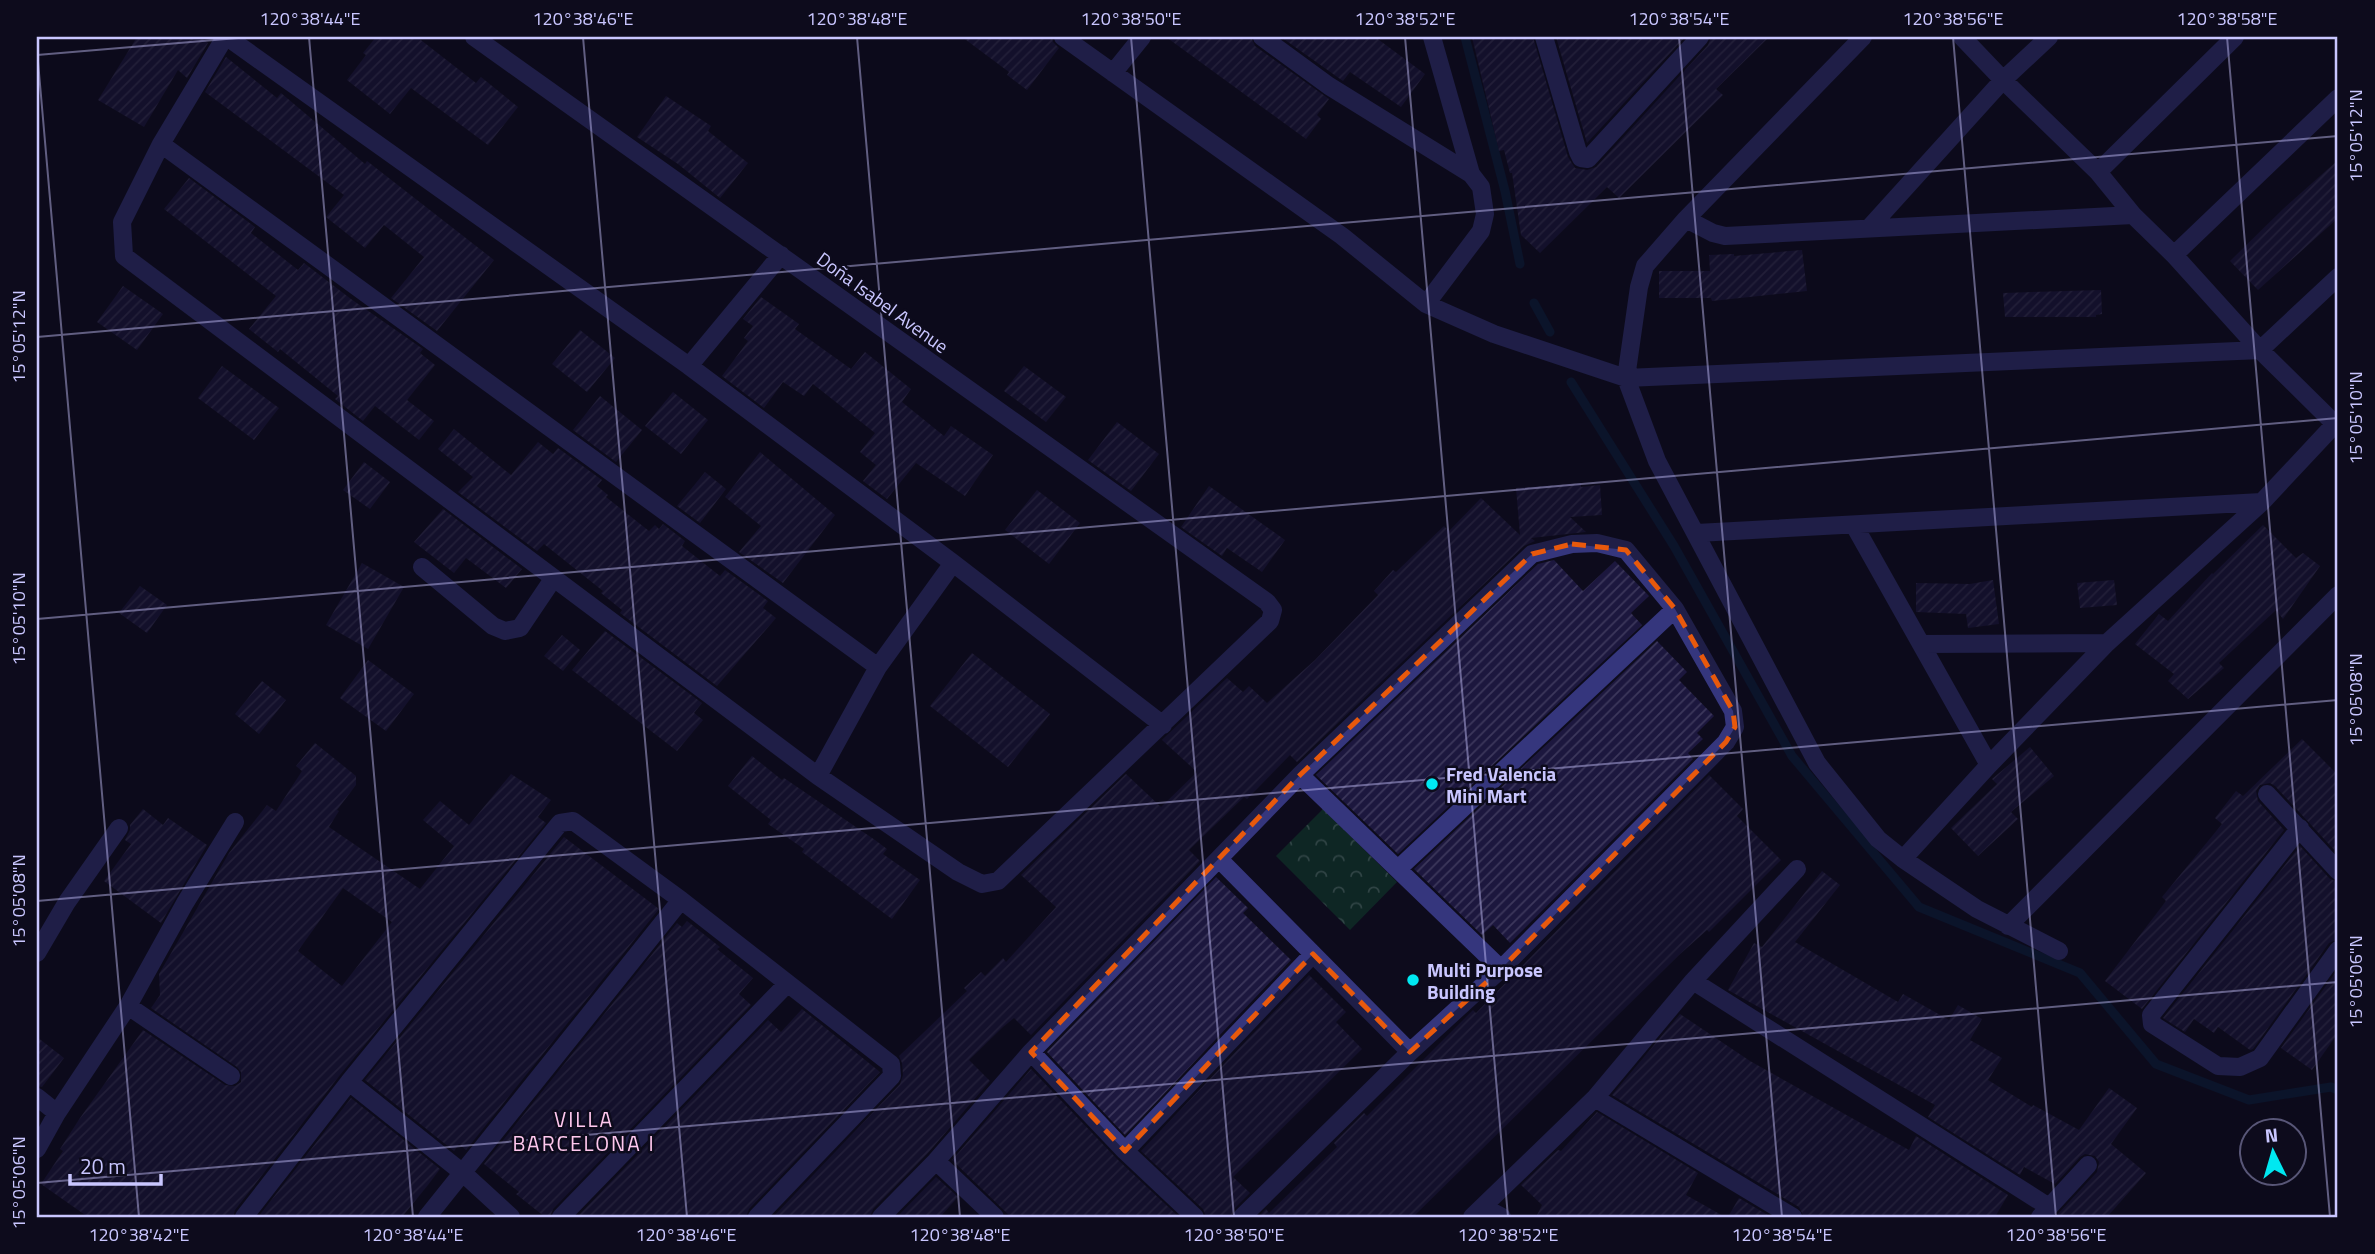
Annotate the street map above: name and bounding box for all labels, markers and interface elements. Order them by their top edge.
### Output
text: 120°38'44"E [259,5,361,32]
text: 120°38'46"E [532,5,634,32]
text: 120°38'48"E [806,5,908,32]
text: 120°38'50"E [1080,5,1182,32]
text: 120°38'52"E [1354,5,1456,32]
text: 120°38'54"E [1628,5,1730,32]
text: 120°38'56"E [1902,5,2004,32]
text: 120°38'58"E [2176,5,2278,32]
text: 15°05'12"N [2342,89,2369,183]
street label: Doña Isabel Avenue [811,244,955,360]
text: 15°05'12"N [5,290,32,384]
text: 15°05'10"N [2342,371,2369,465]
text: 15°05'10"N [5,572,32,666]
text: 15°05'08"N [2342,653,2369,747]
place label: Fred Valencia Mini Mart [1446,759,1557,810]
marker: Fred Valencia Mini Mart [1424,776,1440,792]
text: 15°05'08"N [5,854,32,948]
text: 15°05'06"N [2342,935,2369,1029]
place label: Multi Purpose Building [1427,955,1543,1006]
marker: Multi Purpose Building [1405,972,1421,988]
district label: VILLA BARCELONA I [512,1103,656,1159]
north arrow [2238,1118,2308,1188]
text: N [2264,1120,2279,1150]
text: 15°05'06"N [5,1136,32,1230]
scale bar [70,1142,161,1186]
text: 20 m [80,1150,126,1182]
text: 120°38'42"E [88,1221,190,1248]
text: 120°38'44"E [362,1221,464,1248]
text: 120°38'46"E [635,1221,737,1248]
text: 120°38'48"E [909,1221,1011,1248]
text: 120°38'50"E [1183,1221,1285,1248]
text: 120°38'52"E [1457,1221,1559,1248]
text: 120°38'54"E [1731,1221,1833,1248]
text: 120°38'56"E [2005,1221,2107,1248]

